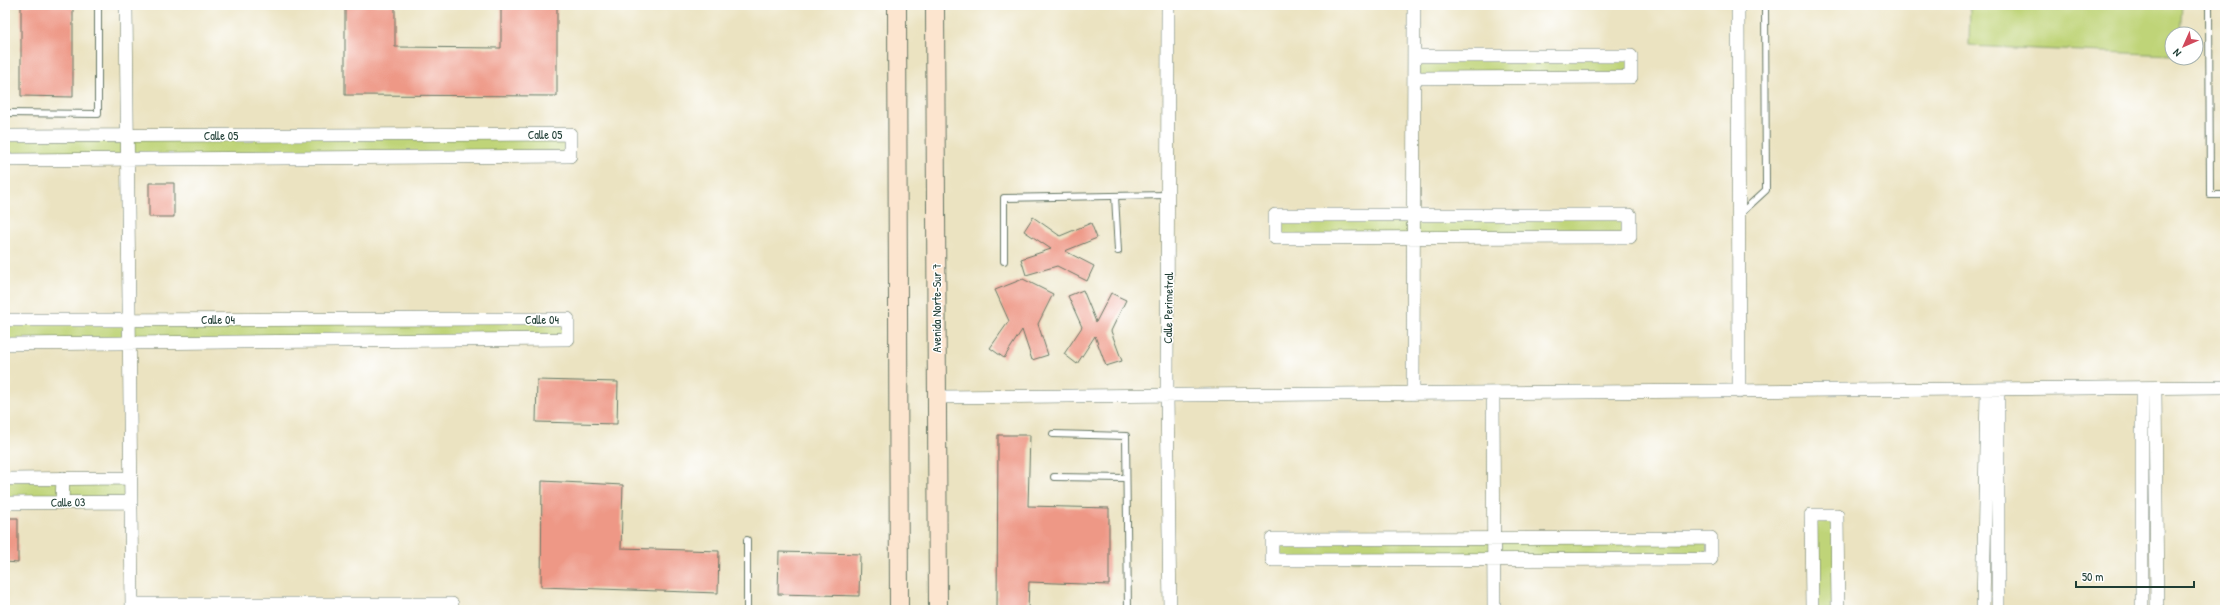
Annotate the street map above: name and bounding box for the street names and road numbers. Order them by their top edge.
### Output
street label: Calle 05 [528,126,562,143]
street label: Calle 05 [204,127,238,144]
street label: Avenida Norte-Sur 7 [928,263,945,352]
street label: Calle Perimetral [1159,271,1177,344]
street label: Calle 04 [201,311,235,328]
street label: Calle 04 [525,311,559,328]
street label: Calle 03 [50,493,86,511]

